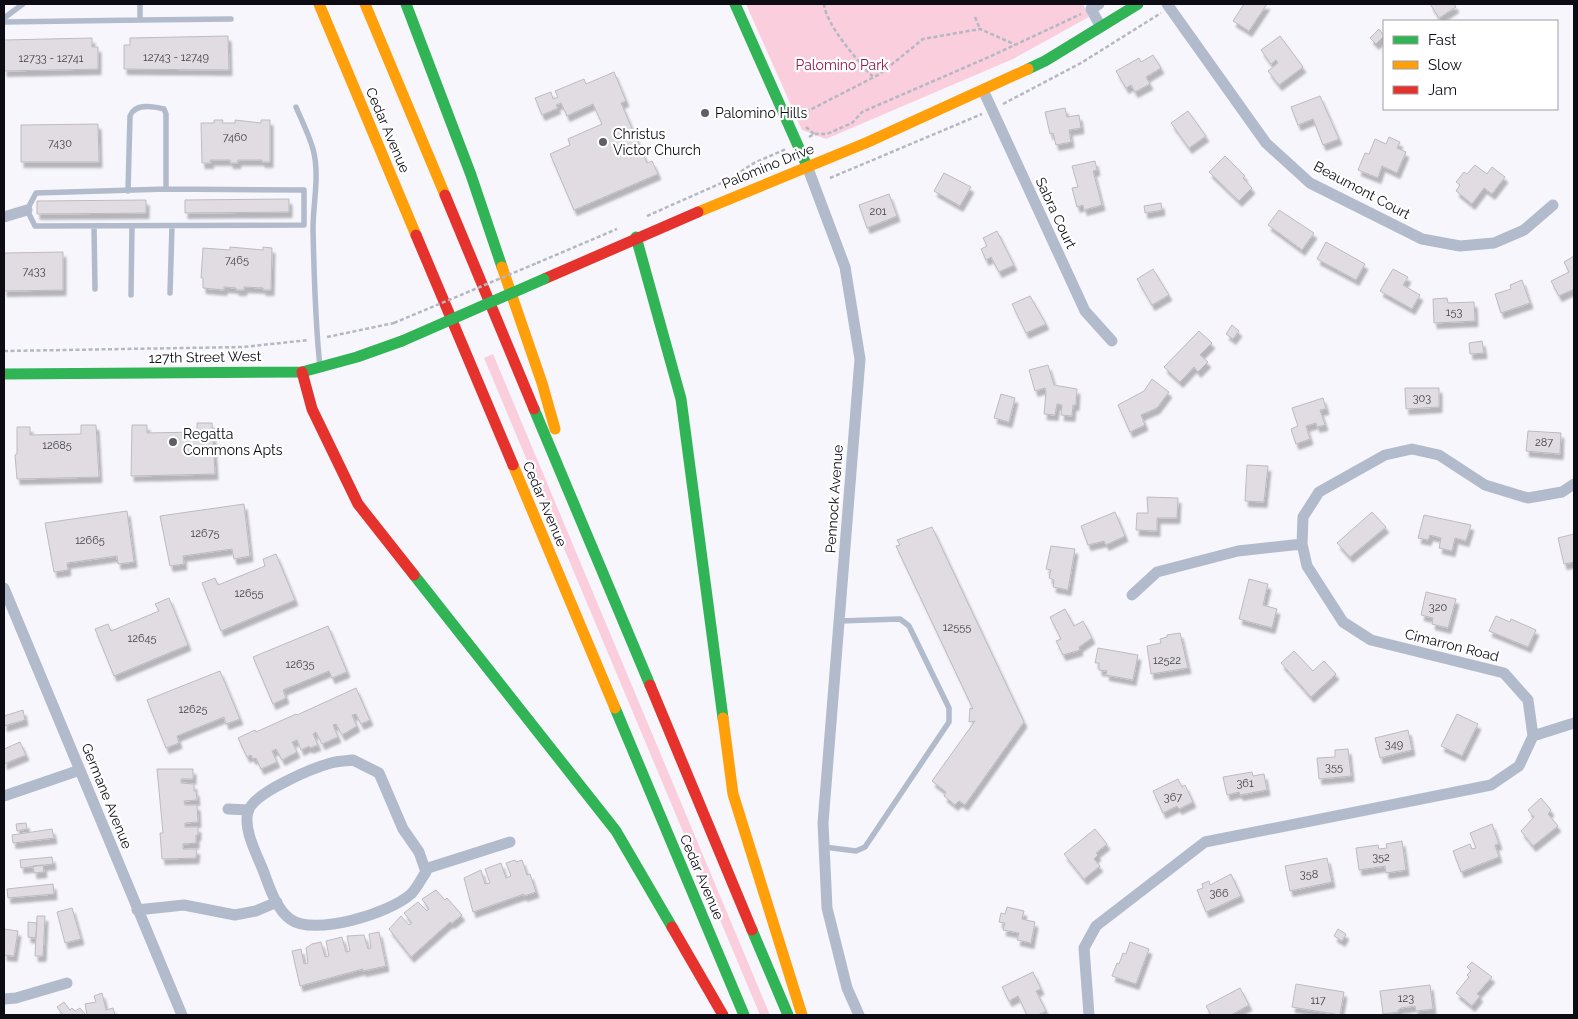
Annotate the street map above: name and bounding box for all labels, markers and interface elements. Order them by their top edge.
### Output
legend [1383,20,1558,110]
text: Fast [1428,31,1456,49]
house number: 12743 - 12749 [143,51,209,64]
house number: 12733 - 12741 [19,52,84,65]
text: Slow [1428,56,1462,74]
park label: Palomino Park [796,57,889,73]
text: Jam [1428,81,1457,99]
street label: Cedar Avenue [363,85,413,175]
place label: Palomino Hills [715,105,807,121]
marker: Palomino Hills [699,107,711,119]
place label: Christus Victor Church [613,126,701,158]
house number: 7460 [223,131,248,144]
marker: Christus Victor Church [597,136,609,148]
house number: 7430 [48,137,72,150]
street label: Palomino Drive [720,140,816,192]
street label: Beaumont Court [1311,158,1413,222]
street label: Sabra Court [1033,175,1080,251]
house number: 201 [869,205,887,218]
house number: 7465 [225,254,249,267]
house number: 7433 [22,265,46,278]
house number: 153 [1446,306,1462,319]
street label: 127th Street West [149,348,262,366]
house number: 303 [1413,392,1431,405]
place label: Regatta Commons Apts [183,426,283,458]
marker: Regatta Commons Apts [167,436,179,448]
house number: 287 [1535,436,1553,449]
house number: 12685 [42,439,72,452]
street label: Pennock Avenue [822,444,846,554]
street label: Cedar Avenue [520,459,570,549]
house number: 12675 [191,527,219,540]
house number: 12665 [75,534,105,547]
house number: 12655 [234,587,264,600]
house number: 320 [1429,601,1447,614]
house number: 12555 [943,621,971,634]
street label: Cimarron Road [1403,626,1501,664]
house number: 12645 [127,632,157,645]
house number: 12522 [1153,654,1181,667]
house number: 12635 [286,658,314,671]
house number: 12625 [179,703,207,716]
house number: 349 [1385,738,1403,751]
street label: Germane Avenue [79,741,135,851]
house number: 355 [1325,761,1343,774]
house number: 361 [1236,777,1254,790]
house number: 367 [1164,791,1182,804]
street label: Cedar Avenue [677,832,727,922]
house number: 352 [1372,851,1390,864]
house number: 358 [1300,868,1318,881]
house number: 366 [1209,887,1229,900]
house number: 123 [1398,992,1414,1005]
house number: 117 [1310,994,1326,1007]

